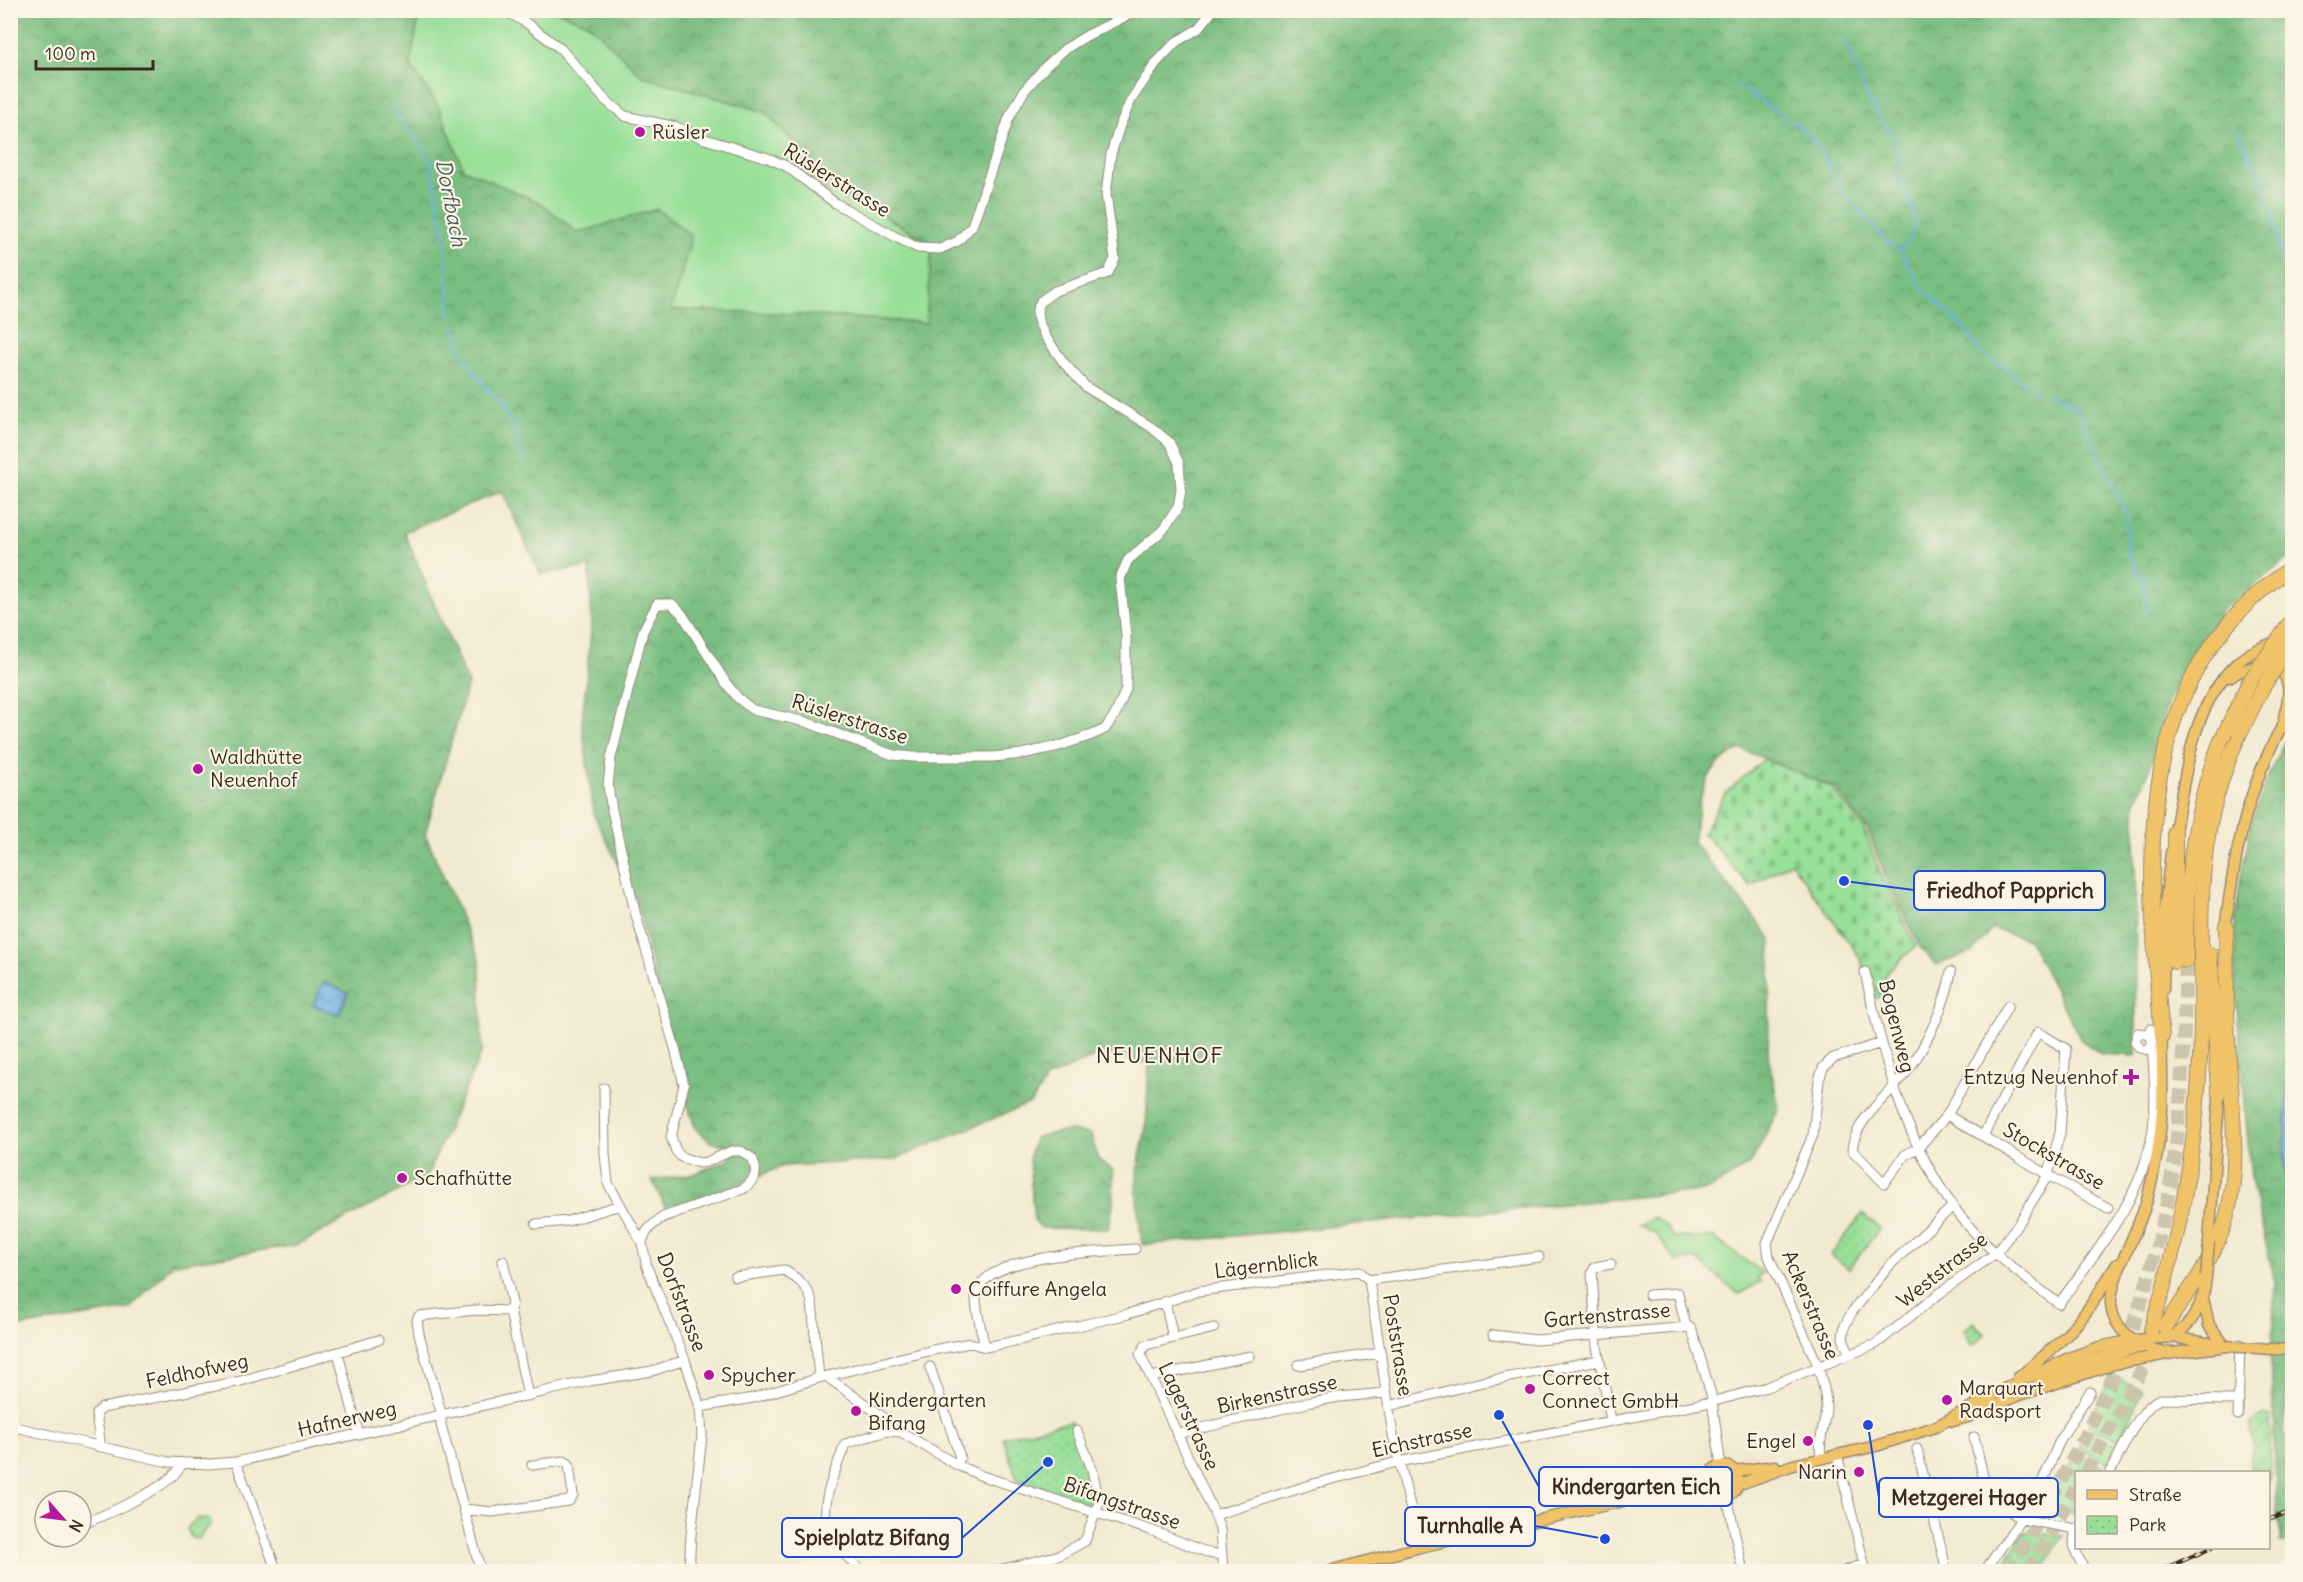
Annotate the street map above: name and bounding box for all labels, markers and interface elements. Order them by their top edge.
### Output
scale bar [36,33,153,71]
text: 100 m [45,42,96,65]
place label: Rüsler [652,119,709,144]
marker: Rüsler [633,125,647,139]
street label: Rüslerstrasse [779,137,895,222]
water label: Dorfbach [430,157,473,250]
street label: Rüslerstrasse [789,688,912,749]
place label: Waldhütte Neuenhof [210,744,302,792]
marker: Waldhütte Neuenhof [191,762,205,776]
callout: Friedhof Papprich [1914,871,2105,910]
text: Friedhof Papprich [1926,877,2094,904]
street label: Bogenweg [1874,977,1921,1075]
district label: NEUENHOF [1096,1041,1224,1069]
place label: Entzug Neuenhof [1964,1064,2118,1089]
marker: Entzug Neuenhof [2122,1068,2140,1086]
street label: Stockstrasse [1999,1116,2110,1195]
place label: Schafhütte [414,1165,512,1190]
marker: Schafhütte [395,1171,409,1185]
street label: Weststrasse [1891,1226,1992,1313]
street label: Lägernblick [1213,1246,1319,1283]
street label: Ackerstrasse [1777,1246,1846,1363]
street label: Dorfstrasse [652,1249,713,1355]
place label: Coiffure Angela [968,1276,1107,1301]
marker: Coiffure Angela [949,1282,963,1296]
street label: Poststrasse [1378,1292,1419,1398]
street label: Gartenstrasse [1543,1297,1671,1332]
street label: Feldhofweg [143,1347,250,1394]
street label: Lagerstrasse [1154,1358,1225,1474]
place label: Spycher [721,1362,796,1387]
place label: Correct Connect GmbH [1542,1365,1679,1413]
marker: Spycher [702,1368,716,1382]
street label: Birkenstrasse [1214,1369,1339,1418]
place label: Marquart Radsport [1959,1375,2044,1423]
marker: Correct Connect GmbH [1523,1382,1537,1396]
place label: Kindergarten Bifang [868,1387,986,1435]
marker: Marquart Radsport [1940,1393,1954,1407]
street label: Hafnerweg [295,1395,399,1442]
marker: Kindergarten Bifang [849,1404,863,1418]
street label: Eichstrasse [1369,1417,1474,1462]
place label: Engel [1746,1428,1796,1453]
marker: Engel [1801,1434,1815,1448]
place label: Narin [1798,1459,1847,1484]
marker: Narin [1852,1465,1866,1479]
callout: Kindergarten Eich [1539,1467,1732,1506]
street label: Bifangstrasse [1060,1471,1184,1534]
legend [2075,1471,2270,1549]
text: Kindergarten Eich [1551,1473,1721,1500]
callout: Metzgerei Hager [1879,1478,2058,1517]
text: Straße [2129,1483,2182,1506]
text: Metzgerei Hager [1891,1484,2047,1511]
north arrow [33,1489,93,1549]
callout: Turnhalle A [1405,1507,1535,1546]
text: Turnhalle A [1417,1512,1523,1539]
text: Park [2129,1513,2166,1536]
text: N [65,1516,88,1536]
callout: Spielplatz Bifang [782,1518,962,1557]
text: Spielplatz Bifang [794,1524,950,1551]

